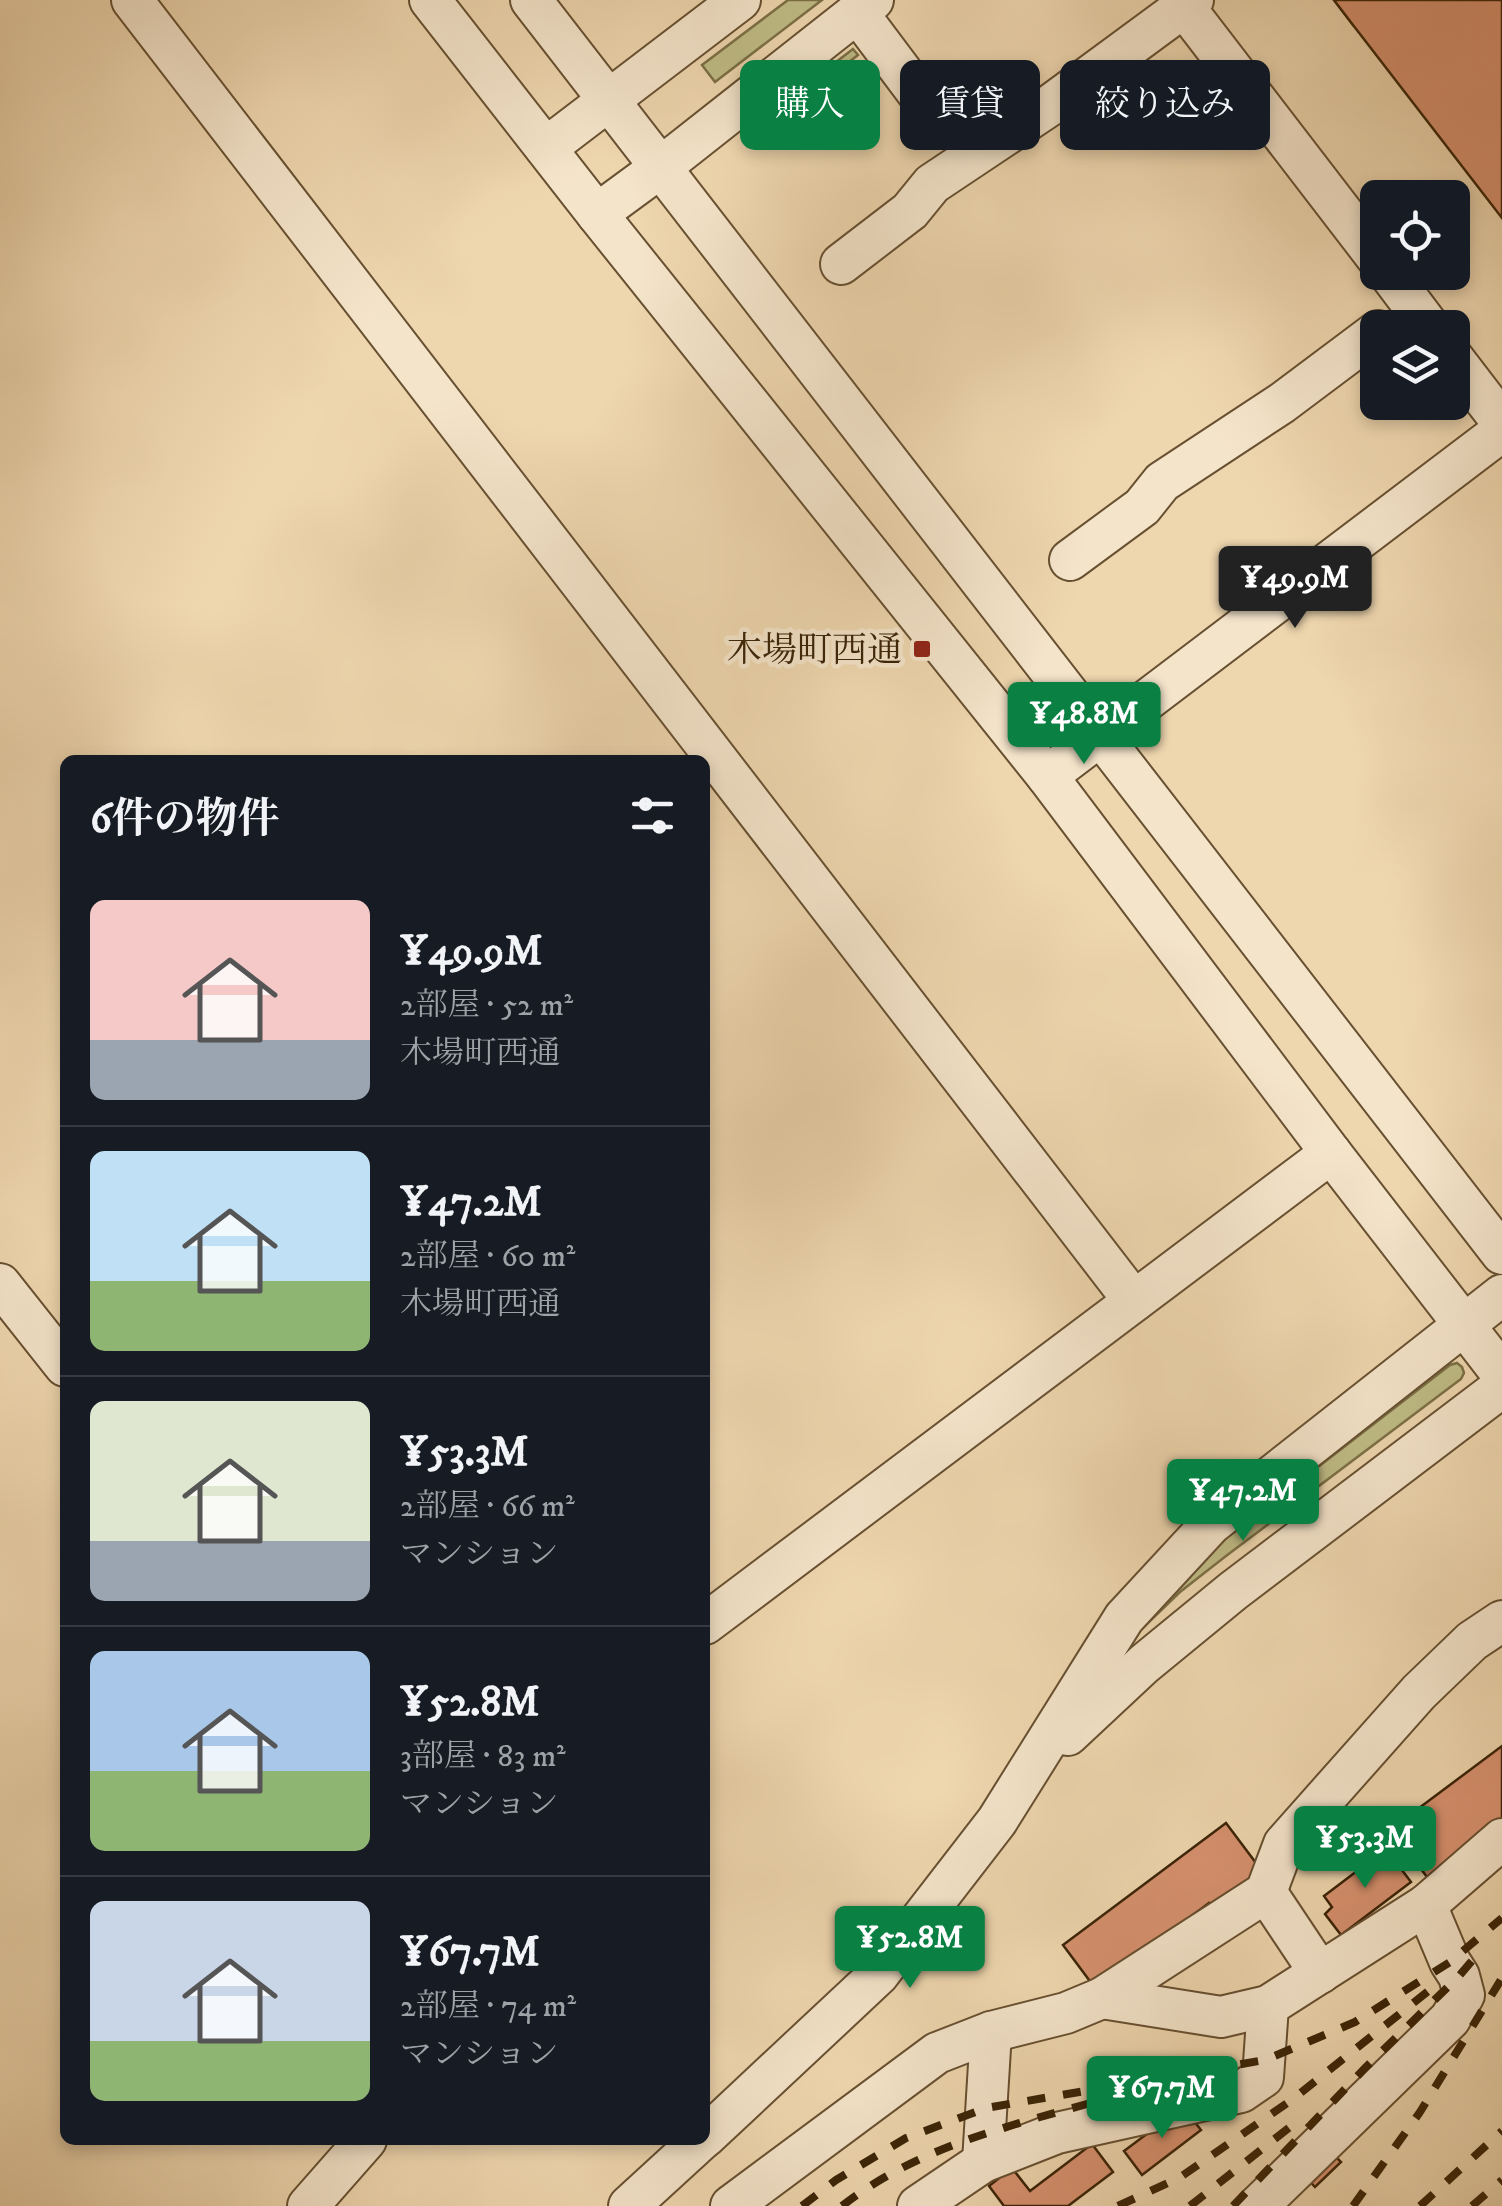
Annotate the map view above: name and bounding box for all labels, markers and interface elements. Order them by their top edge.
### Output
chip: 購入 [740,60,880,150]
chip: 賃貸 [900,60,1040,150]
chip: 絞り込み [1060,60,1270,150]
map controls [1360,180,1470,420]
button: locate [1360,180,1470,290]
button: layers [1360,310,1470,420]
pin: ¥49.9M [1214,546,1376,631]
text: ¥49.9M [1241,558,1349,598]
place label: 木場町西通 [727,629,902,673]
marker: 木場町西通 [911,638,933,660]
pin: ¥48.8M [1003,682,1165,767]
text: ¥48.8M [1030,694,1138,734]
icon: filters [625,788,680,843]
text: 6件の物件 [90,794,280,846]
text: ¥49.9M [400,926,543,978]
icon: home [170,940,290,1060]
text: 2部屋 · 52 m² [400,986,573,1026]
text: 木場町西通 [400,1034,560,1074]
text: ¥47.2M [400,1177,542,1229]
icon: home [170,1191,290,1311]
text: 2部屋 · 60 m² [400,1237,575,1277]
text: 木場町西通 [400,1285,560,1325]
text: ¥53.3M [400,1427,529,1479]
icon: home [170,1441,290,1561]
pin: ¥47.2M [1162,1459,1324,1544]
text: ¥47.2M [1189,1471,1297,1511]
text: 2部屋 · 66 m² [400,1487,575,1527]
text: マンション [400,1535,559,1575]
text: ¥52.8M [400,1677,540,1729]
icon: home [170,1691,290,1811]
text: 3部屋 · 83 m² [400,1737,566,1777]
text: マンション [400,1785,559,1825]
pin: ¥53.3M [1284,1806,1446,1891]
text: ¥53.3M [1316,1818,1414,1858]
pin: ¥52.8M [829,1906,991,1991]
text: ¥52.8M [857,1918,963,1958]
text: ¥67.7M [400,1927,540,1979]
icon: home [170,1941,290,2061]
text: 2部屋 · 74 m² [400,1987,576,2027]
text: マンション [400,2035,559,2075]
pin: ¥67.7M [1081,2056,1243,2141]
text: ¥67.7M [1109,2068,1215,2108]

